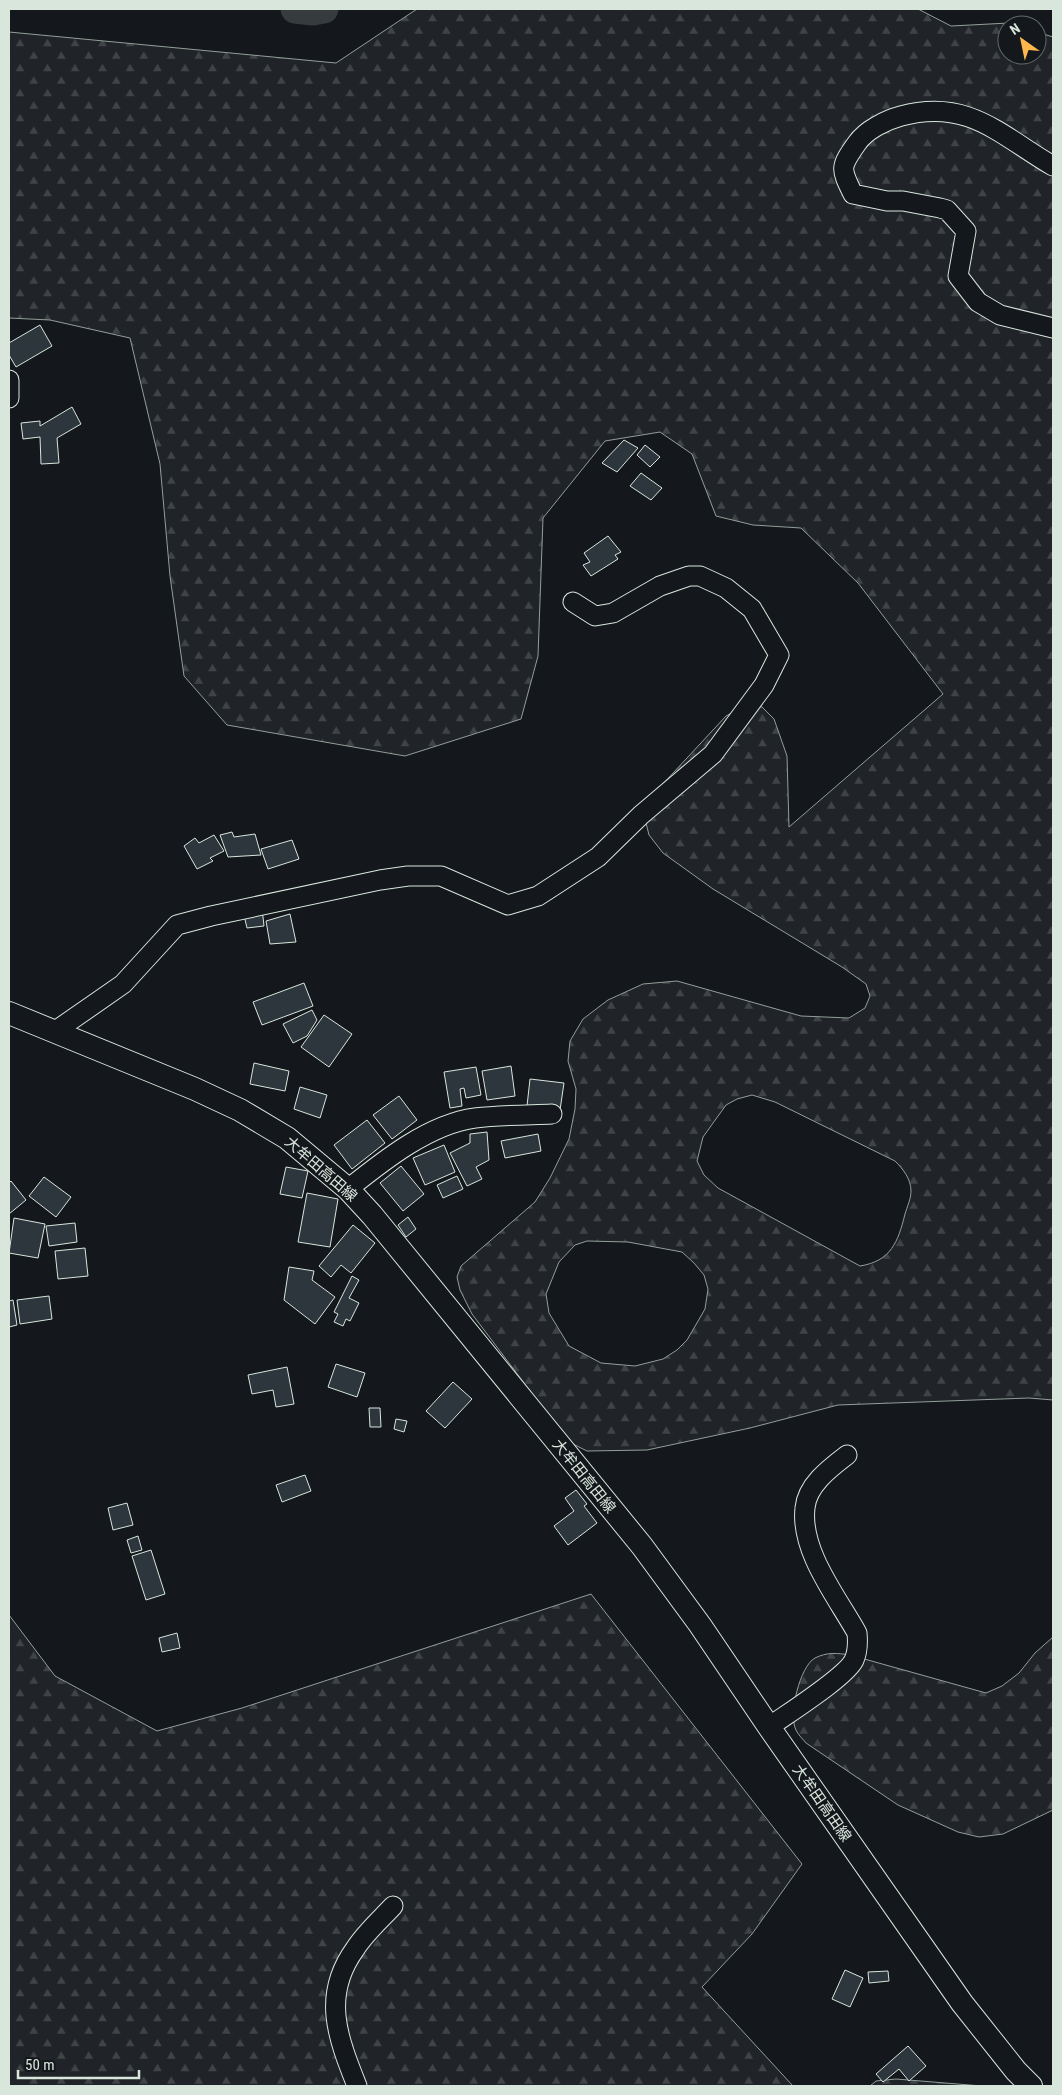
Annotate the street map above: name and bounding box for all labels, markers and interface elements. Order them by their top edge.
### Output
north arrow [997,15,1047,65]
text: N [1007,20,1023,38]
street label: 大牟田高田線 [281,1133,361,1205]
street label: 大牟田高田線 [549,1435,619,1517]
street label: 大牟田高田線 [789,1761,855,1845]
scale bar [18,2048,139,2080]
text: 50 m [25,2056,55,2074]

